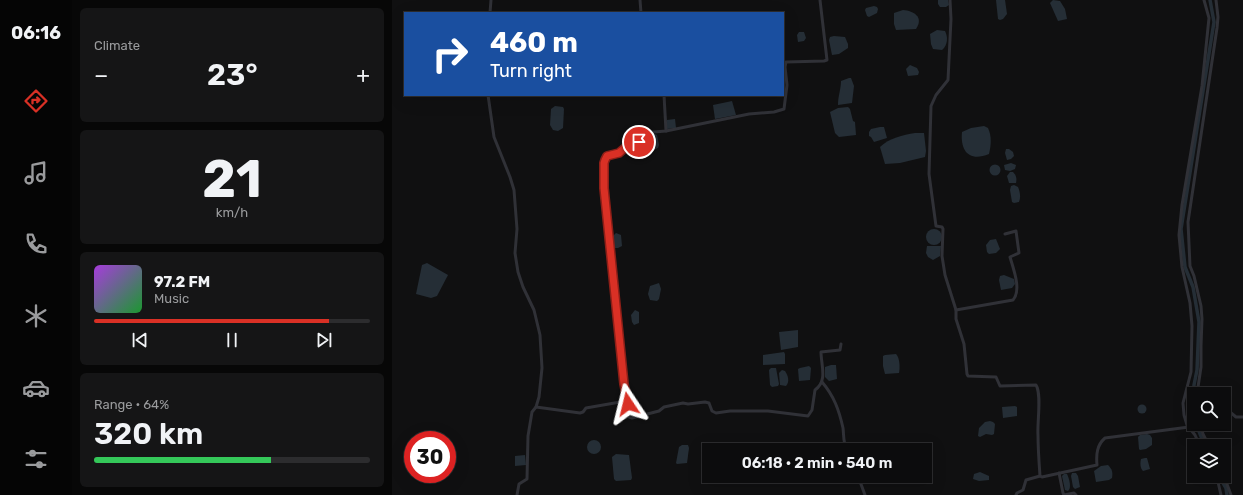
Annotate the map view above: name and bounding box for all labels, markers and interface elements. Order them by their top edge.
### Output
text: 06:16 [11,22,61,44]
text: 460 m [490,26,578,59]
icon: right [424,28,476,80]
text: Climate [94,38,140,53]
text: 23° [207,57,258,93]
text: Turn right [490,60,572,82]
text: − [94,62,108,89]
text: + [356,62,370,89]
icon: directions [22,87,50,115]
pin [622,125,656,159]
icon: arrive [628,131,650,153]
text: 21 [202,148,262,210]
icon: music [22,159,50,187]
text: km/h [216,205,248,220]
icon: phone [22,230,50,258]
text: 97.2 FM [154,273,210,291]
text: Music [154,291,189,306]
icon: climate [22,302,50,330]
icon: previous [129,329,151,351]
icon: pause [221,329,243,351]
icon: next [313,329,335,351]
icon: car [22,374,50,402]
position arrow [607,383,649,425]
map controls [1187,387,1231,483]
button: search [1187,387,1231,431]
text: Range · 64% [94,397,169,412]
text: 320 km [94,416,203,452]
speed limit sign: 30 [404,431,456,483]
button: layers [1187,439,1231,483]
icon: filters [22,445,50,473]
text: 06:18 · 2 min · 540 m [742,454,892,472]

